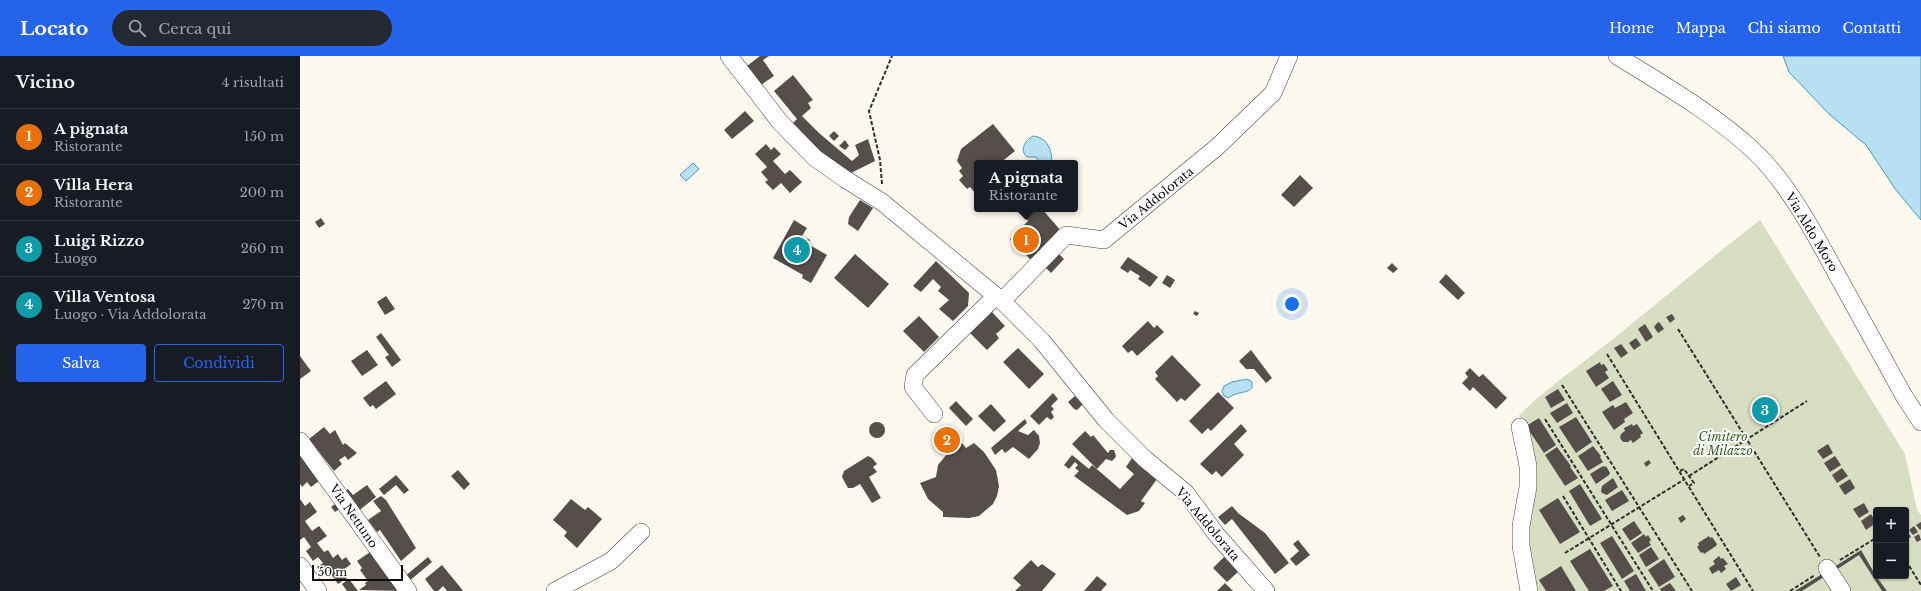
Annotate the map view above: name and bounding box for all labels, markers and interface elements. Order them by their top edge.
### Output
search box [112,10,392,46]
text: Locato [20,17,88,40]
icon: search [126,17,148,39]
text: Cerca qui [158,19,231,38]
text: Home [1609,19,1654,37]
text: Mappa [1676,19,1726,37]
text: Chi siamo [1748,19,1821,37]
text: Contatti [1843,19,1901,37]
text: Vicino [16,72,75,93]
text: 4 risultati [222,74,284,91]
text: A pignata [54,119,128,138]
text: 1 [26,128,32,145]
text: 150 m [244,128,284,145]
text: Ristorante [54,138,123,155]
popup [974,160,1078,212]
street label: Via Addolorata [1115,163,1196,233]
text: A pignata [989,168,1063,187]
text: Villa Hera [54,175,133,194]
text: 2 [25,184,33,201]
text: 200 m [240,184,284,201]
text: Ristorante [989,187,1058,204]
street label: Via Aldo Moro [1782,189,1842,274]
text: Ristorante [54,194,123,211]
pin: 1 [1013,225,1039,255]
text: Luigi Rizzo [54,231,144,250]
pin: 4 [784,235,810,265]
text: 3 [25,240,33,257]
text: 260 m [241,240,284,257]
text: Luogo [54,250,97,267]
text: Villa Ventosa [54,287,156,306]
your location [1282,294,1302,314]
text: 4 [25,296,33,313]
text: 270 m [243,296,284,313]
text: Luogo · Via Addolorata [54,306,206,323]
button: Salva [16,344,146,382]
button: Condividi [154,344,284,382]
pin: 3 [1752,395,1778,425]
pin: 2 [934,425,960,455]
park label: Cimitero di Milazzo [1693,429,1753,458]
street label: Via Nettuno [326,481,381,551]
street label: Via Addolorata [1172,483,1243,564]
map controls [1873,507,1909,579]
button: + [1873,507,1909,543]
button: − [1873,543,1909,579]
scale bar [312,563,403,582]
text: 50 m [318,565,347,579]

